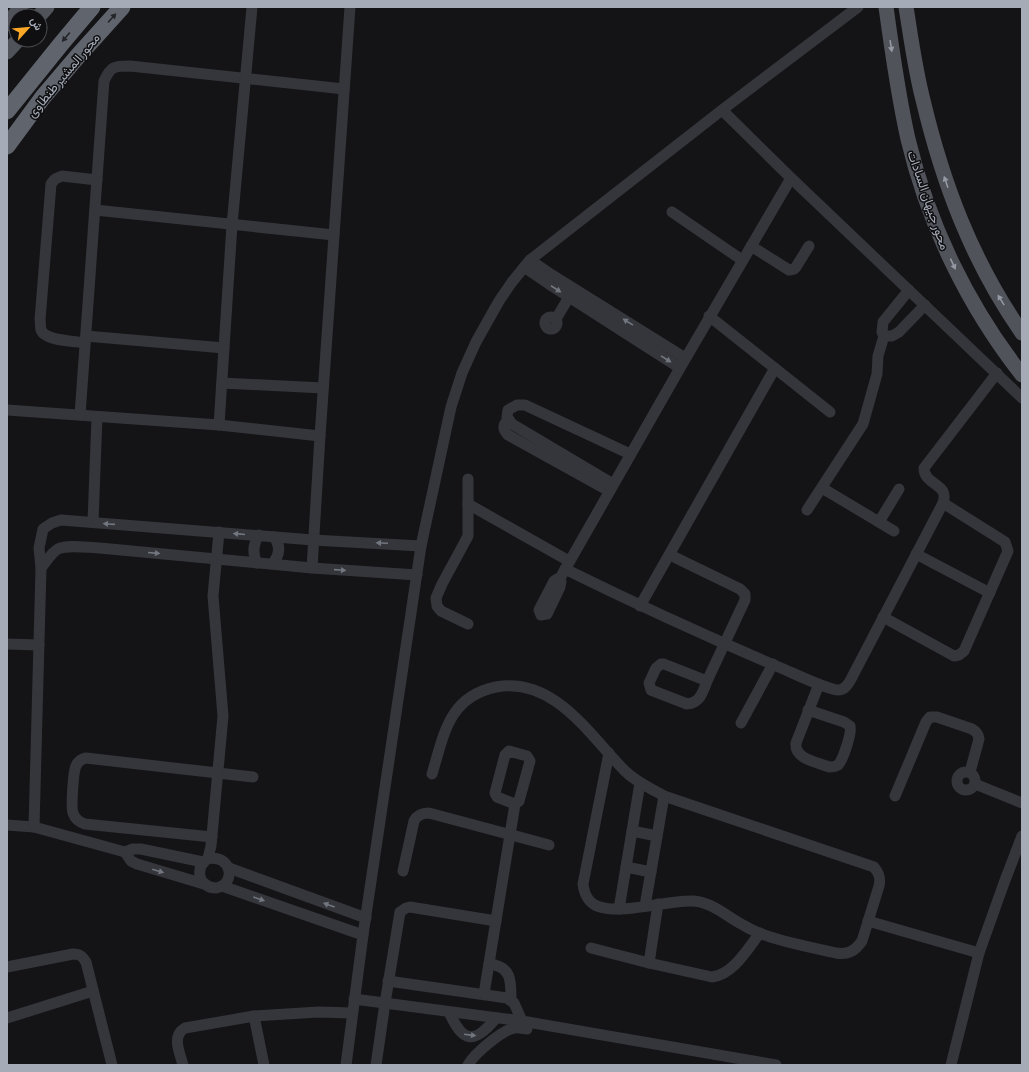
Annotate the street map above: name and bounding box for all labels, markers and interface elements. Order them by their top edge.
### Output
north arrow [8,8,48,48]
one-way arrow [107,13,116,23]
text: ش [28,15,45,33]
street label: محور المشير طنطاوى [24,30,104,121]
one-way arrow [62,31,71,42]
one-way arrow [889,39,895,52]
street label: محور جيهان السادات [904,148,953,252]
one-way arrow [943,176,949,188]
one-way arrow [950,258,956,270]
one-way arrow [551,285,561,293]
one-way arrow [997,294,1004,306]
one-way arrow [622,319,634,326]
one-way arrow [661,355,671,363]
one-way arrow [103,520,115,527]
one-way arrow [233,530,245,537]
one-way arrow [376,540,388,547]
one-way arrow [148,550,161,557]
one-way arrow [334,566,346,573]
one-way arrow [152,868,164,874]
one-way arrow [253,896,265,902]
one-way arrow [323,901,335,907]
one-way arrow [464,1032,476,1038]

